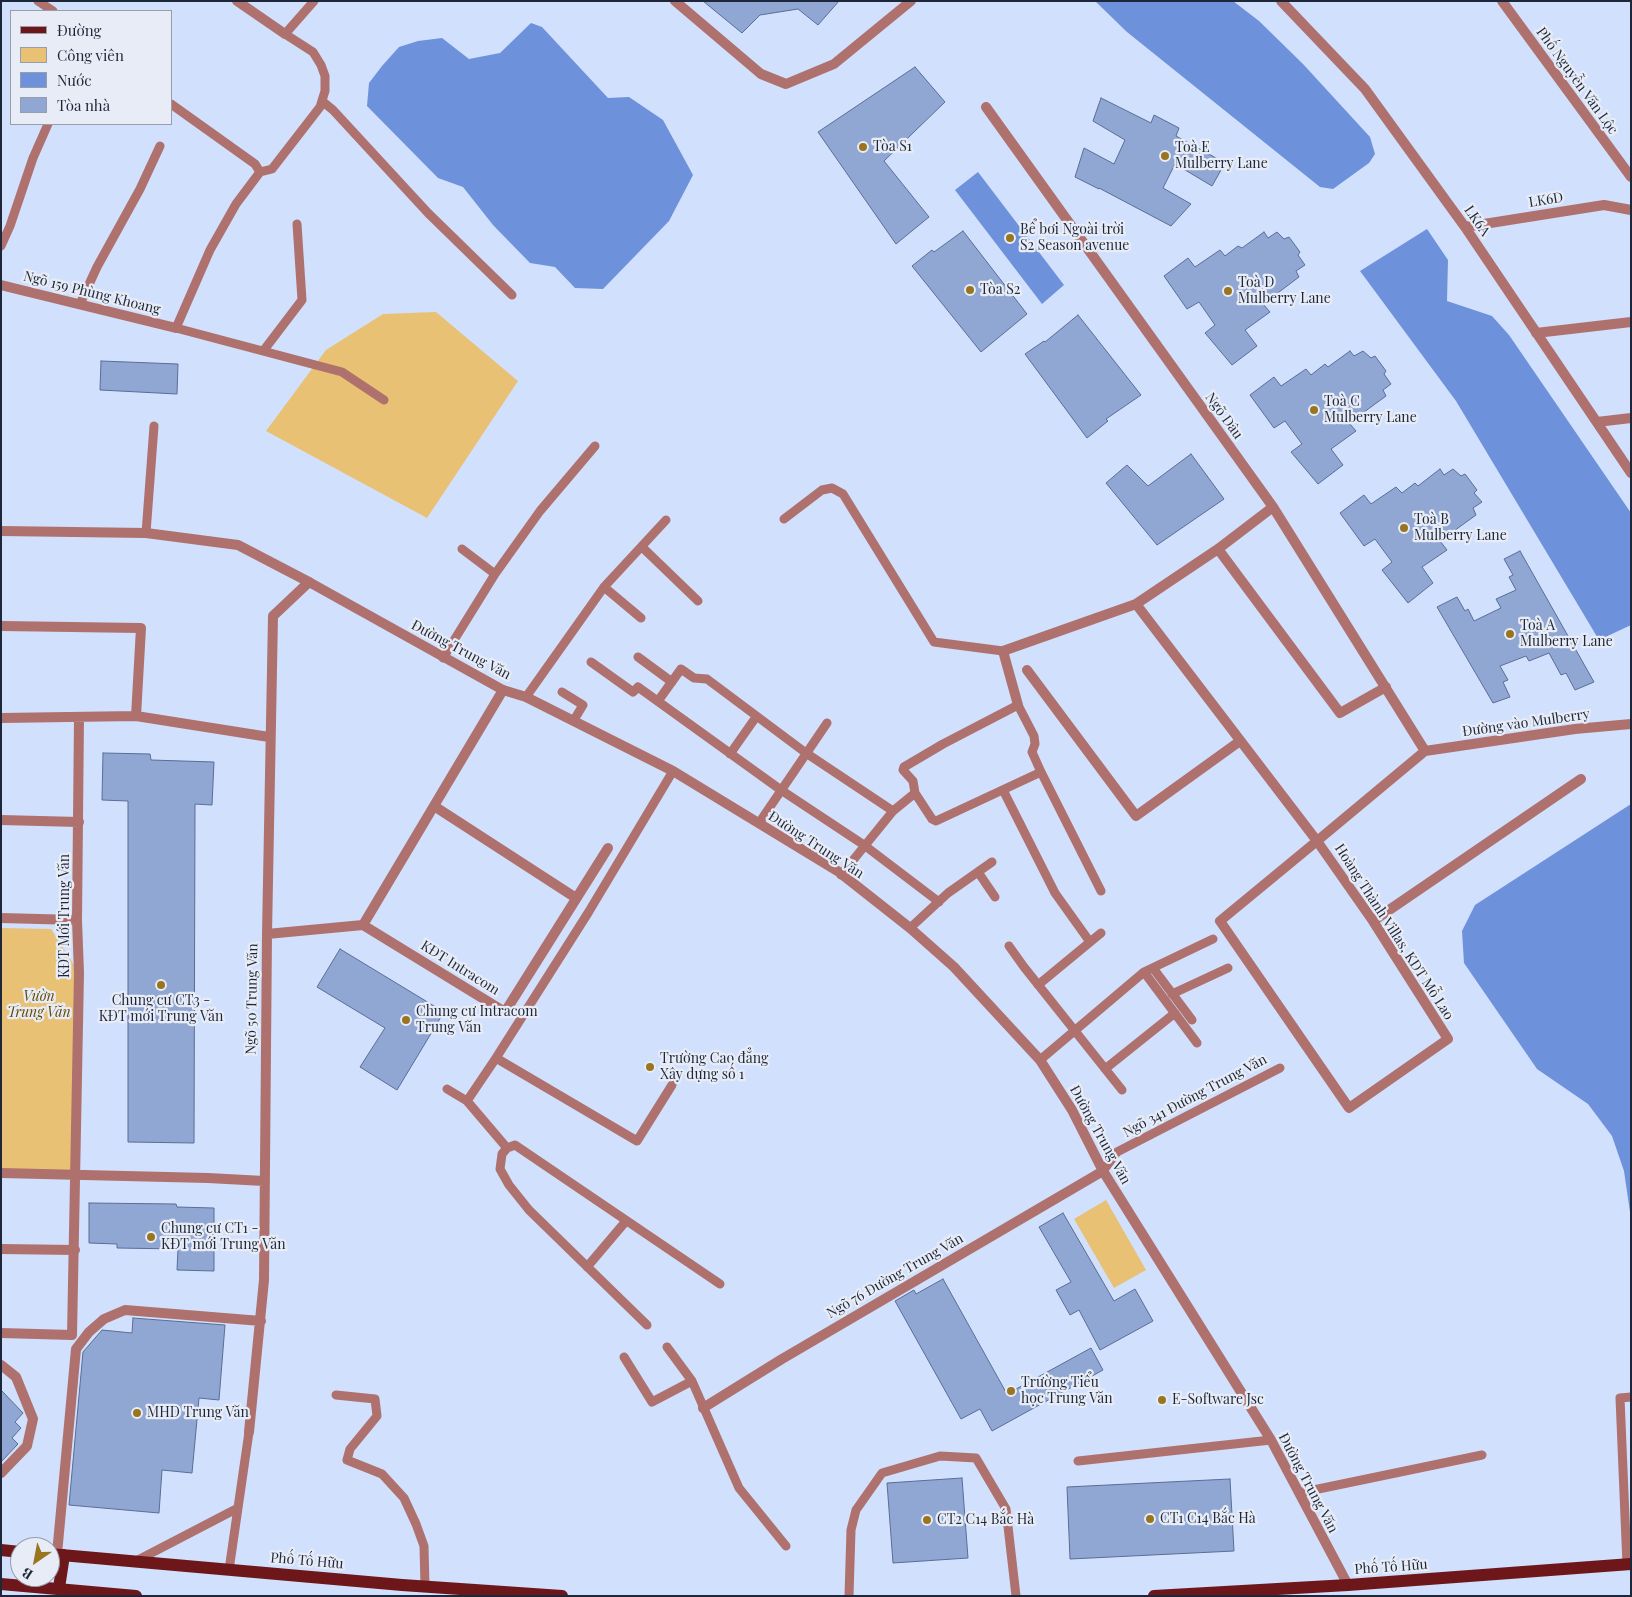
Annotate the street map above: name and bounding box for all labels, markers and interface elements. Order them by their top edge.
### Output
legend [10,10,172,125]
text: Đường [57,20,102,40]
street label: Phố Nguyễn Văn Lộc [1533,24,1621,138]
text: Công viên [57,45,124,65]
text: Nước [57,70,92,90]
text: Tòa nhà [57,95,110,115]
place label: Tòa S1 [873,139,912,155]
place label: Toà E Mulberry Lane [1175,140,1268,172]
marker: Tòa S1 [857,141,869,153]
marker: Toà E Mulberry Lane [1159,150,1171,162]
street label: LK6D [1528,189,1564,211]
street label: LK6A [1461,202,1493,240]
place label: Bể bơi Ngoài trời S2 Season avenue [1020,222,1129,254]
marker: Bể bơi Ngoài trời S2 Season avenue [1004,232,1016,244]
street label: Ngõ 159 Phùng Khoang [22,268,162,318]
place label: Toà D Mulberry Lane [1238,275,1331,308]
place label: Tòa S2 [980,282,1020,298]
marker: Tòa S2 [964,284,976,296]
marker: Toà D Mulberry Lane [1222,285,1234,297]
street label: Ngõ Dâu [1202,390,1246,442]
place label: Toà C Mulberry Lane [1324,394,1417,427]
marker: Toà C Mulberry Lane [1308,404,1320,416]
place label: Toà B Mulberry Lane [1414,512,1507,544]
marker: Toà B Mulberry Lane [1398,522,1410,534]
street label: Đường Trung Văn [408,617,514,683]
place label: Toà A Mulberry Lane [1520,618,1613,650]
marker: Toà A Mulberry Lane [1504,628,1516,640]
street label: Đường vào Mulberry [1461,706,1591,740]
street label: Đường Trung Văn [765,808,867,882]
street label: Hoàng Thành Villas, KDT Mỗ Lao [1331,841,1457,1023]
street label: KĐT Mới Trung Văn [57,854,73,978]
street label: KĐT Intracom [418,937,502,999]
street label: Ngõ 50 Trung Văn [243,943,261,1055]
marker: Chung cư CT3 - KĐT mới Trung Văn [155,979,167,991]
park label: Vườn Trung Văn [7,989,71,1022]
place label: Chung cư CT3 - KĐT mới Trung Văn [99,993,223,1026]
place label: Chung cư Intracom Trung Văn [416,1004,538,1036]
marker: Chung cư Intracom Trung Văn [400,1014,412,1026]
place label: Trường Cao đẳng Xây dựng số 1 [660,1051,768,1084]
street label: Ngõ 341 Đường Trung Văn [1120,1051,1270,1141]
marker: Trường Cao đẳng Xây dựng số 1 [644,1061,656,1073]
street label: Đường Trung Văn [1066,1083,1134,1187]
place label: Chung cư CT1 - KĐT mới Trung Văn [161,1221,286,1254]
street label: Ngõ 76 Đường Trung Văn [824,1230,966,1322]
marker: Chung cư CT1 - KĐT mới Trung Văn [145,1231,157,1243]
place label: Trường Tiểu học Trung Văn [1021,1375,1113,1408]
marker: Trường Tiểu học Trung Văn [1005,1385,1017,1397]
place label: E-Software Jsc [1172,1392,1264,1408]
marker: E-Software Jsc [1156,1394,1168,1406]
place label: MHD Trung Văn [147,1405,249,1421]
marker: MHD Trung Văn [131,1407,143,1419]
street label: Đường Trung Văn [1275,1430,1341,1536]
place label: CT1 C14 Bắc Hà [1160,1511,1256,1527]
place label: CT2 C14 Bắc Hà [937,1512,1034,1528]
marker: CT1 C14 Bắc Hà [1144,1513,1156,1525]
marker: CT2 C14 Bắc Hà [921,1514,933,1526]
north arrow [10,1537,60,1587]
street label: Phố Tố Hữu [270,1549,344,1573]
street label: Phố Tố Hữu [1354,1556,1428,1578]
text: B [18,1564,36,1585]

